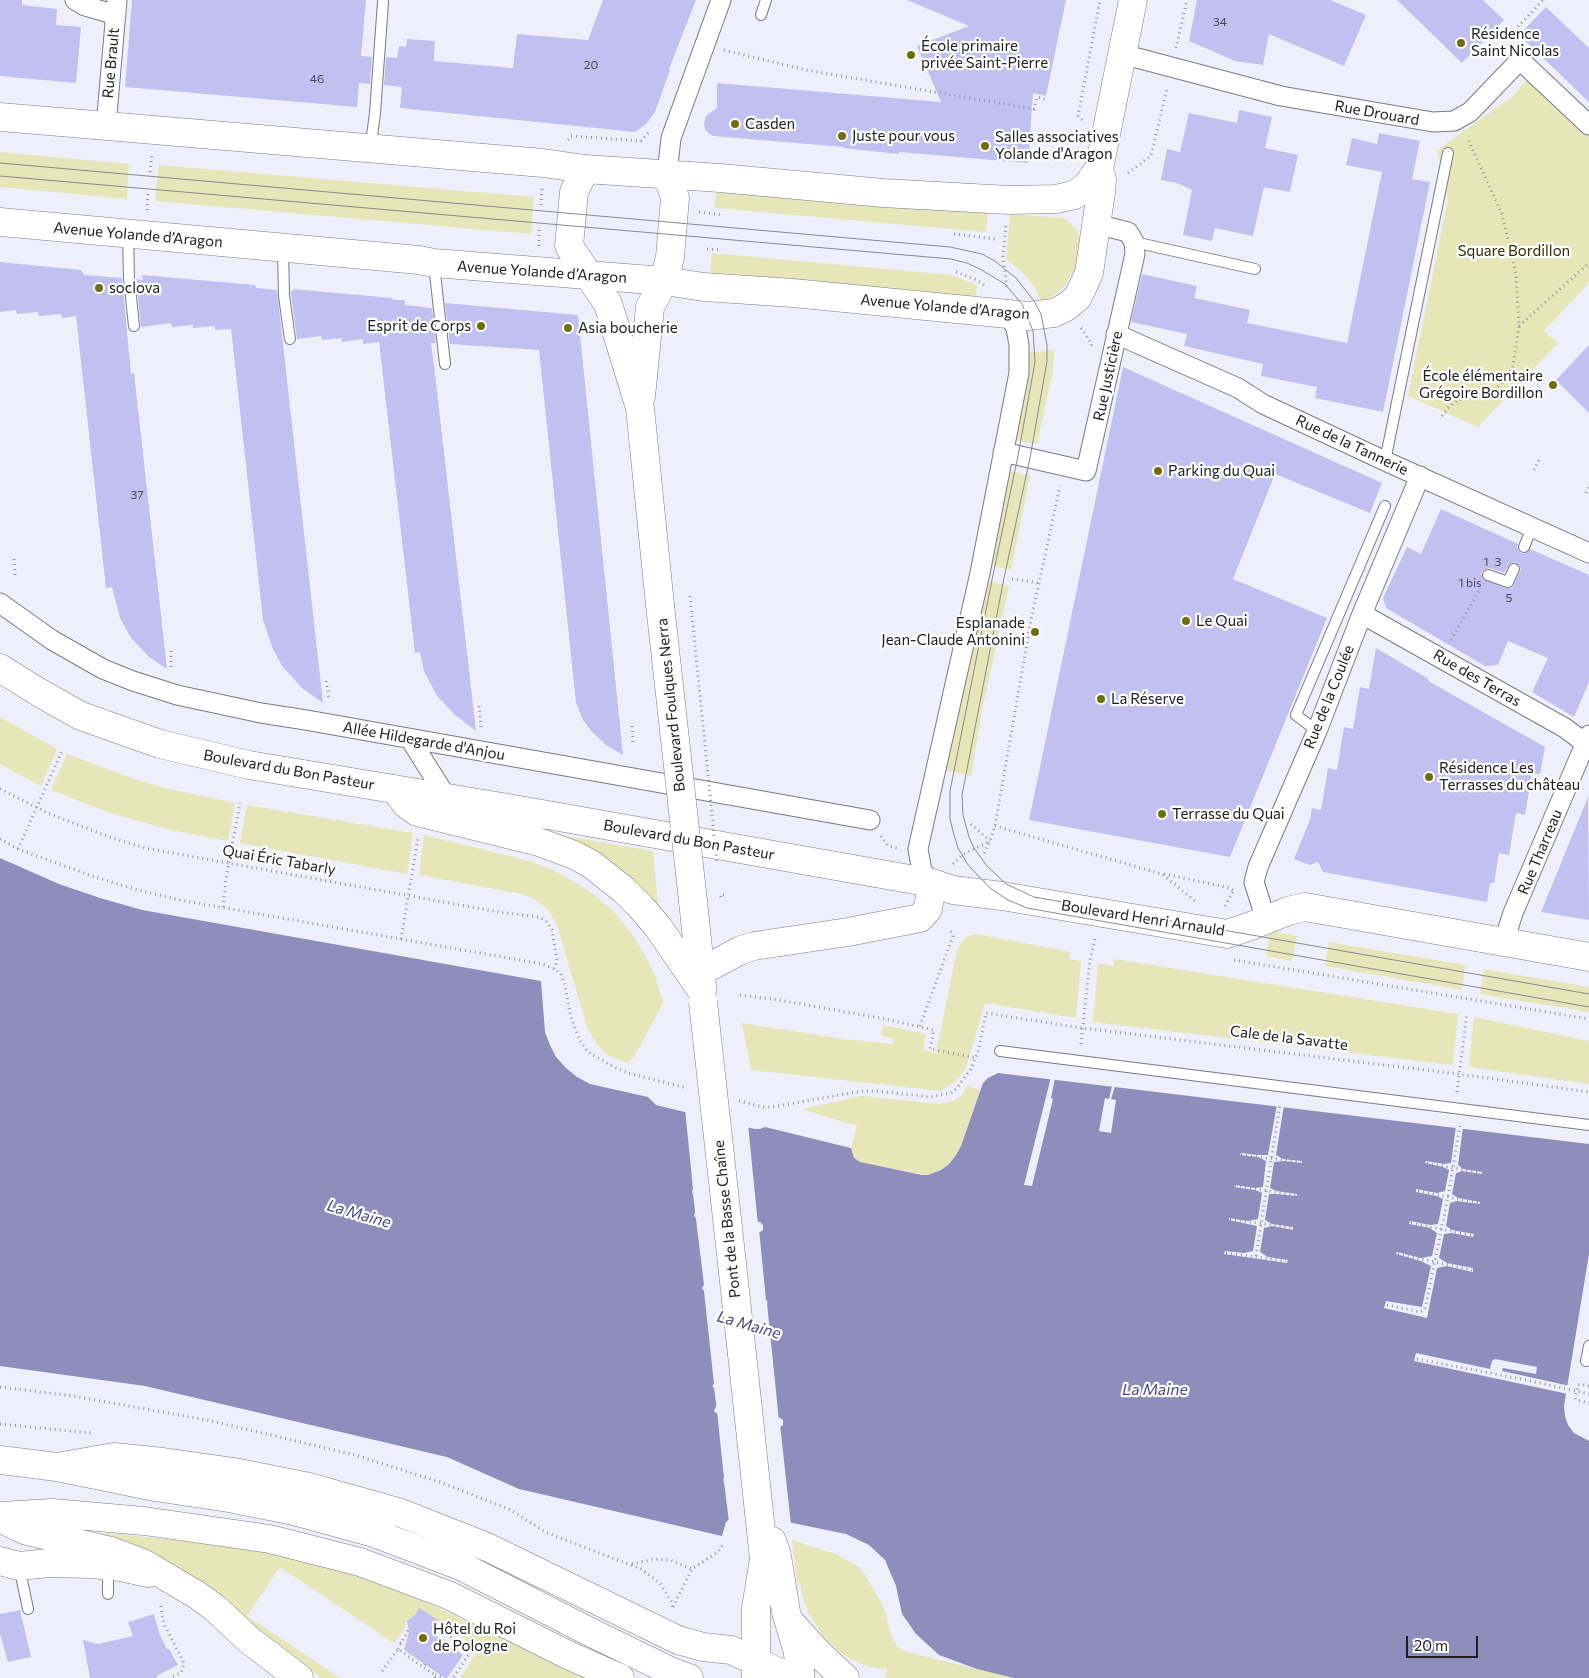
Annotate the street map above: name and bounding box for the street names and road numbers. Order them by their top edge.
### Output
street label: Rue Brault [99,27,123,99]
street label: Rue Drouard [1333,97,1421,129]
street label: Avenue Yolande d’Aragon [53,219,223,251]
street label: Avenue Yolande d’Aragon [457,257,627,287]
street label: Avenue Yolande d’Aragon [860,291,1030,323]
street label: Rue Justicière [1090,329,1126,423]
street label: Rue de la Tannerie [1293,411,1411,479]
street label: Boulevard Foulques Nerra [653,617,689,793]
street label: Rue de la Coulée [1300,642,1358,752]
street label: Rue des Terras [1430,646,1524,710]
street label: Allée Hildegarde d'Anjou [342,718,506,764]
street label: Boulevard du Bon Pasteur [202,746,376,794]
street label: Rue Tharreau [1514,807,1566,897]
street label: Boulevard du Bon Pasteur [602,816,776,864]
street label: Quai Éric Tabarly [221,841,337,879]
street label: Boulevard Henri Arnauld [1060,896,1226,940]
street label: Cale de la Savatte [1229,1022,1349,1054]
street label: Pont de la Basse Chaîne [710,1139,744,1299]

